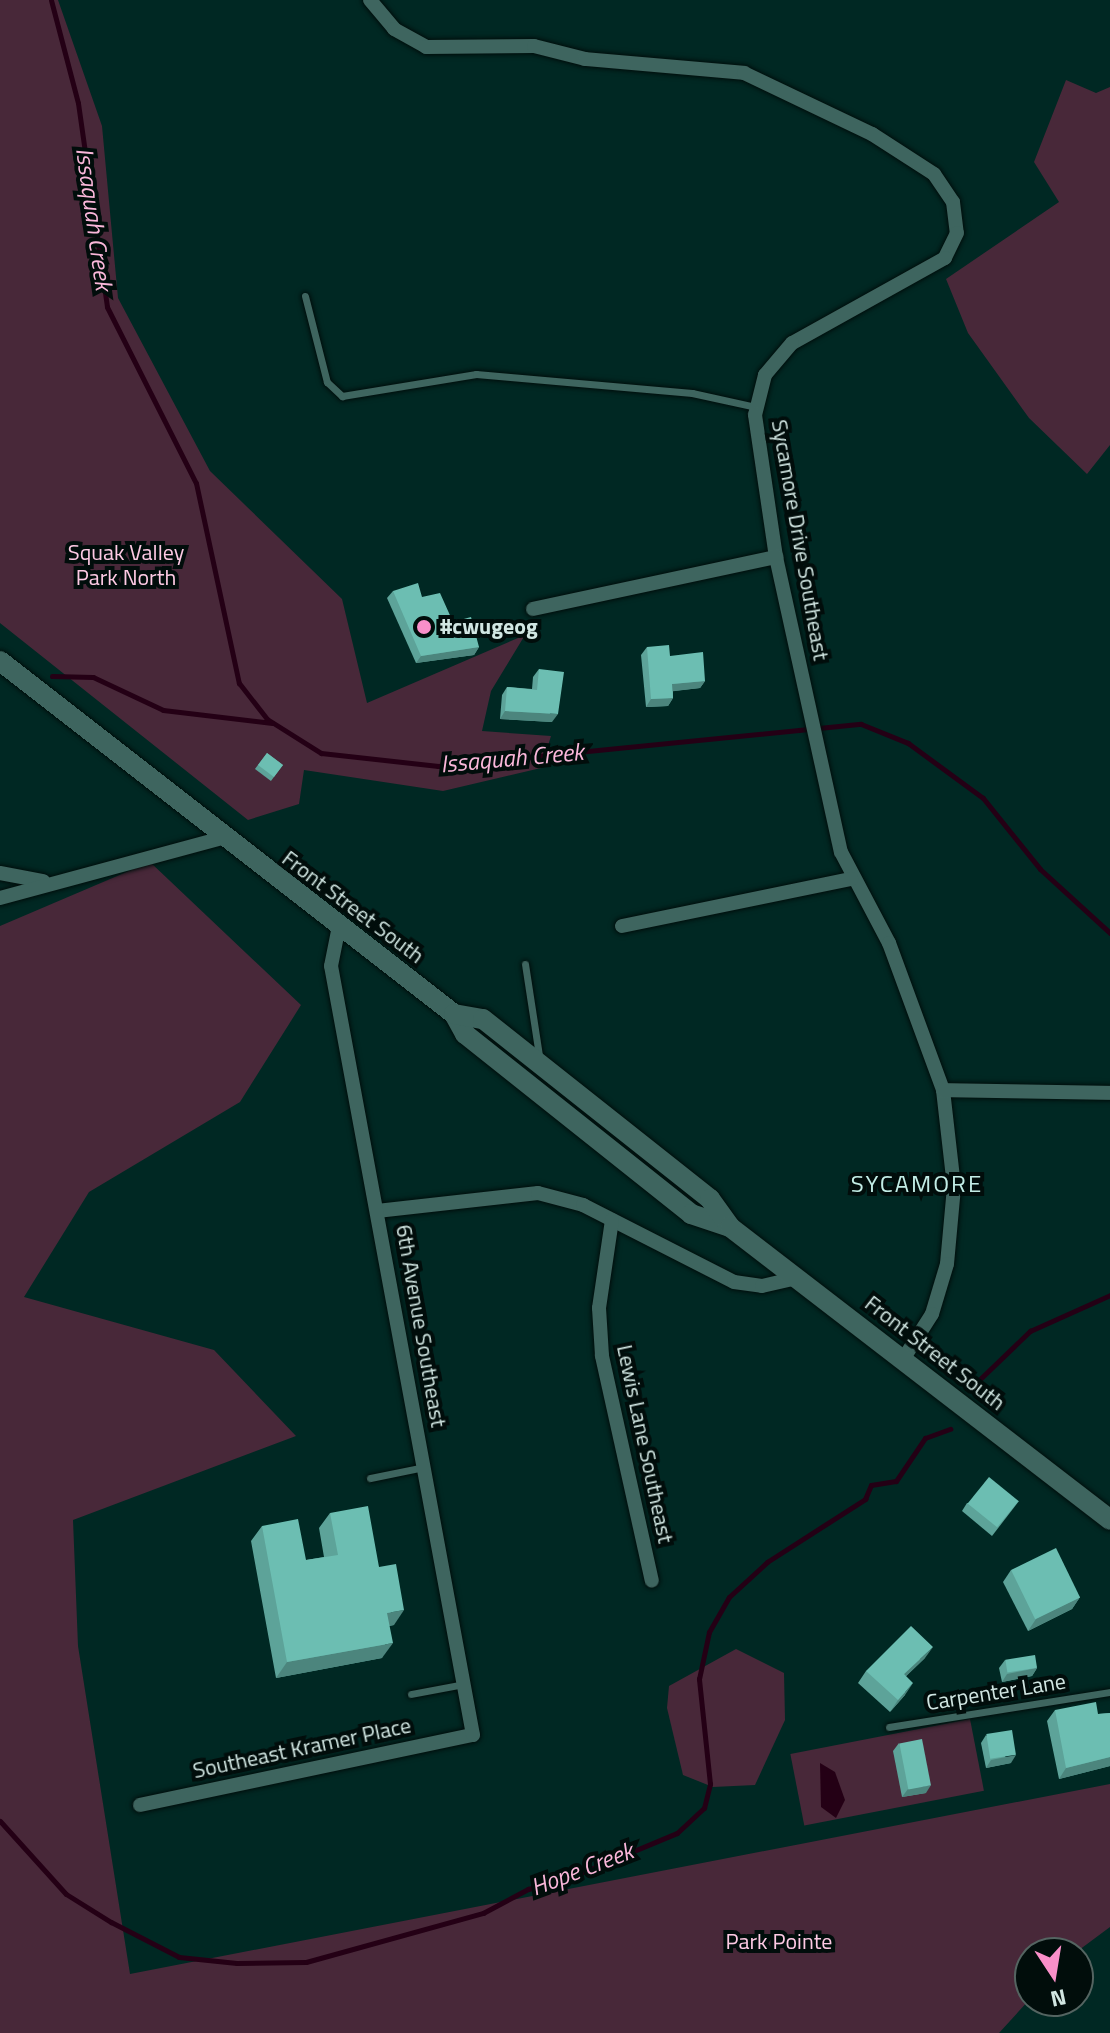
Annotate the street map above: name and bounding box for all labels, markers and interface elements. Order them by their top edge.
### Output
water label: Issaquah Creek [70,146,118,292]
street label: Sycamore Drive Southeast [766,418,834,662]
park label: Squak Valley Park North [68,539,184,590]
place label: #cwugeog [440,614,538,640]
marker: #cwugeog [415,618,433,636]
water label: Issaquah Creek [439,737,585,779]
street label: Front Street South [277,845,429,969]
district label: SYCAMORE [851,1170,983,1198]
street label: 6th Avenue Southeast [390,1223,452,1429]
street label: Front Street South [860,1290,1010,1416]
street label: Lewis Lane Southeast [611,1342,679,1546]
street label: Carpenter Lane [924,1668,1068,1716]
street label: Southeast Kramer Place [190,1712,414,1784]
water label: Hope Creek [527,1836,637,1902]
park label: Park Pointe [726,1929,832,1955]
north arrow [1014,1937,1094,2017]
text: N [1048,1980,1070,2017]

